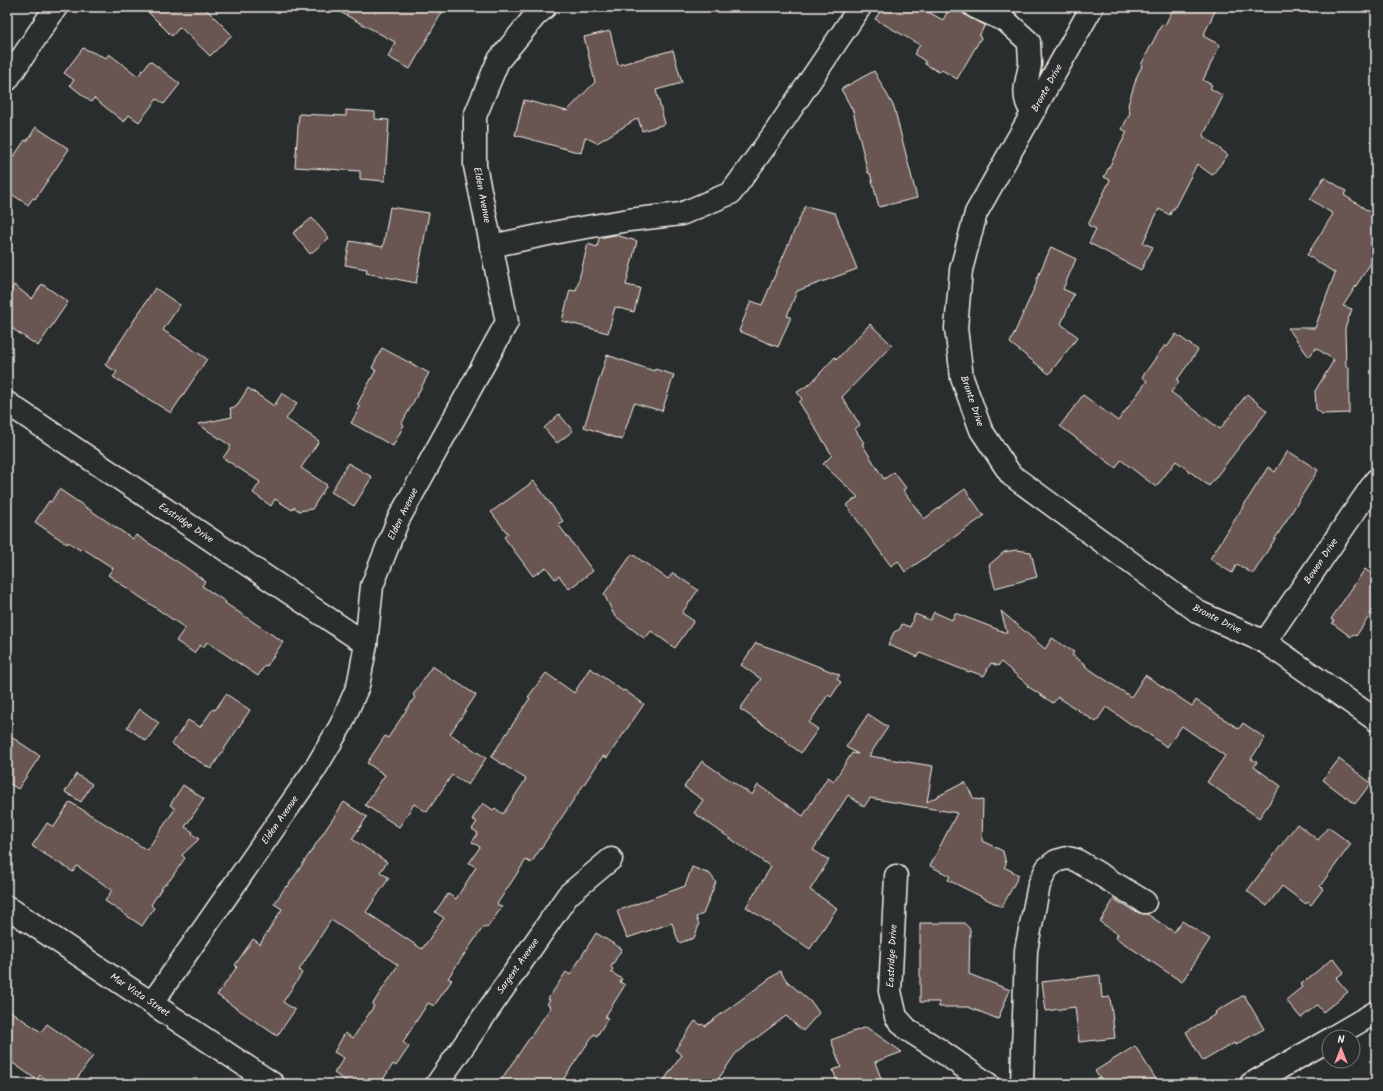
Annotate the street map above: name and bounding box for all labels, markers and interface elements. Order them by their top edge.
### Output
street label: Bronte Drive [1027,61,1067,115]
street label: Elden Avenue [469,166,495,225]
street label: Bronte Drive [956,373,988,429]
street label: Elden Avenue [383,485,423,543]
street label: Eastridge Drive [155,499,217,548]
street label: Bowen Drive [1300,534,1343,587]
street label: Bronte Drive [1190,600,1245,638]
street label: Elden Avenue [257,792,303,848]
street label: Eastridge Drive [882,923,902,988]
street label: Sargent Avenue [493,934,544,997]
street label: Mar Vista Street [107,969,174,1021]
north arrow [1321,1029,1361,1069]
text: N [1338,1031,1345,1049]

